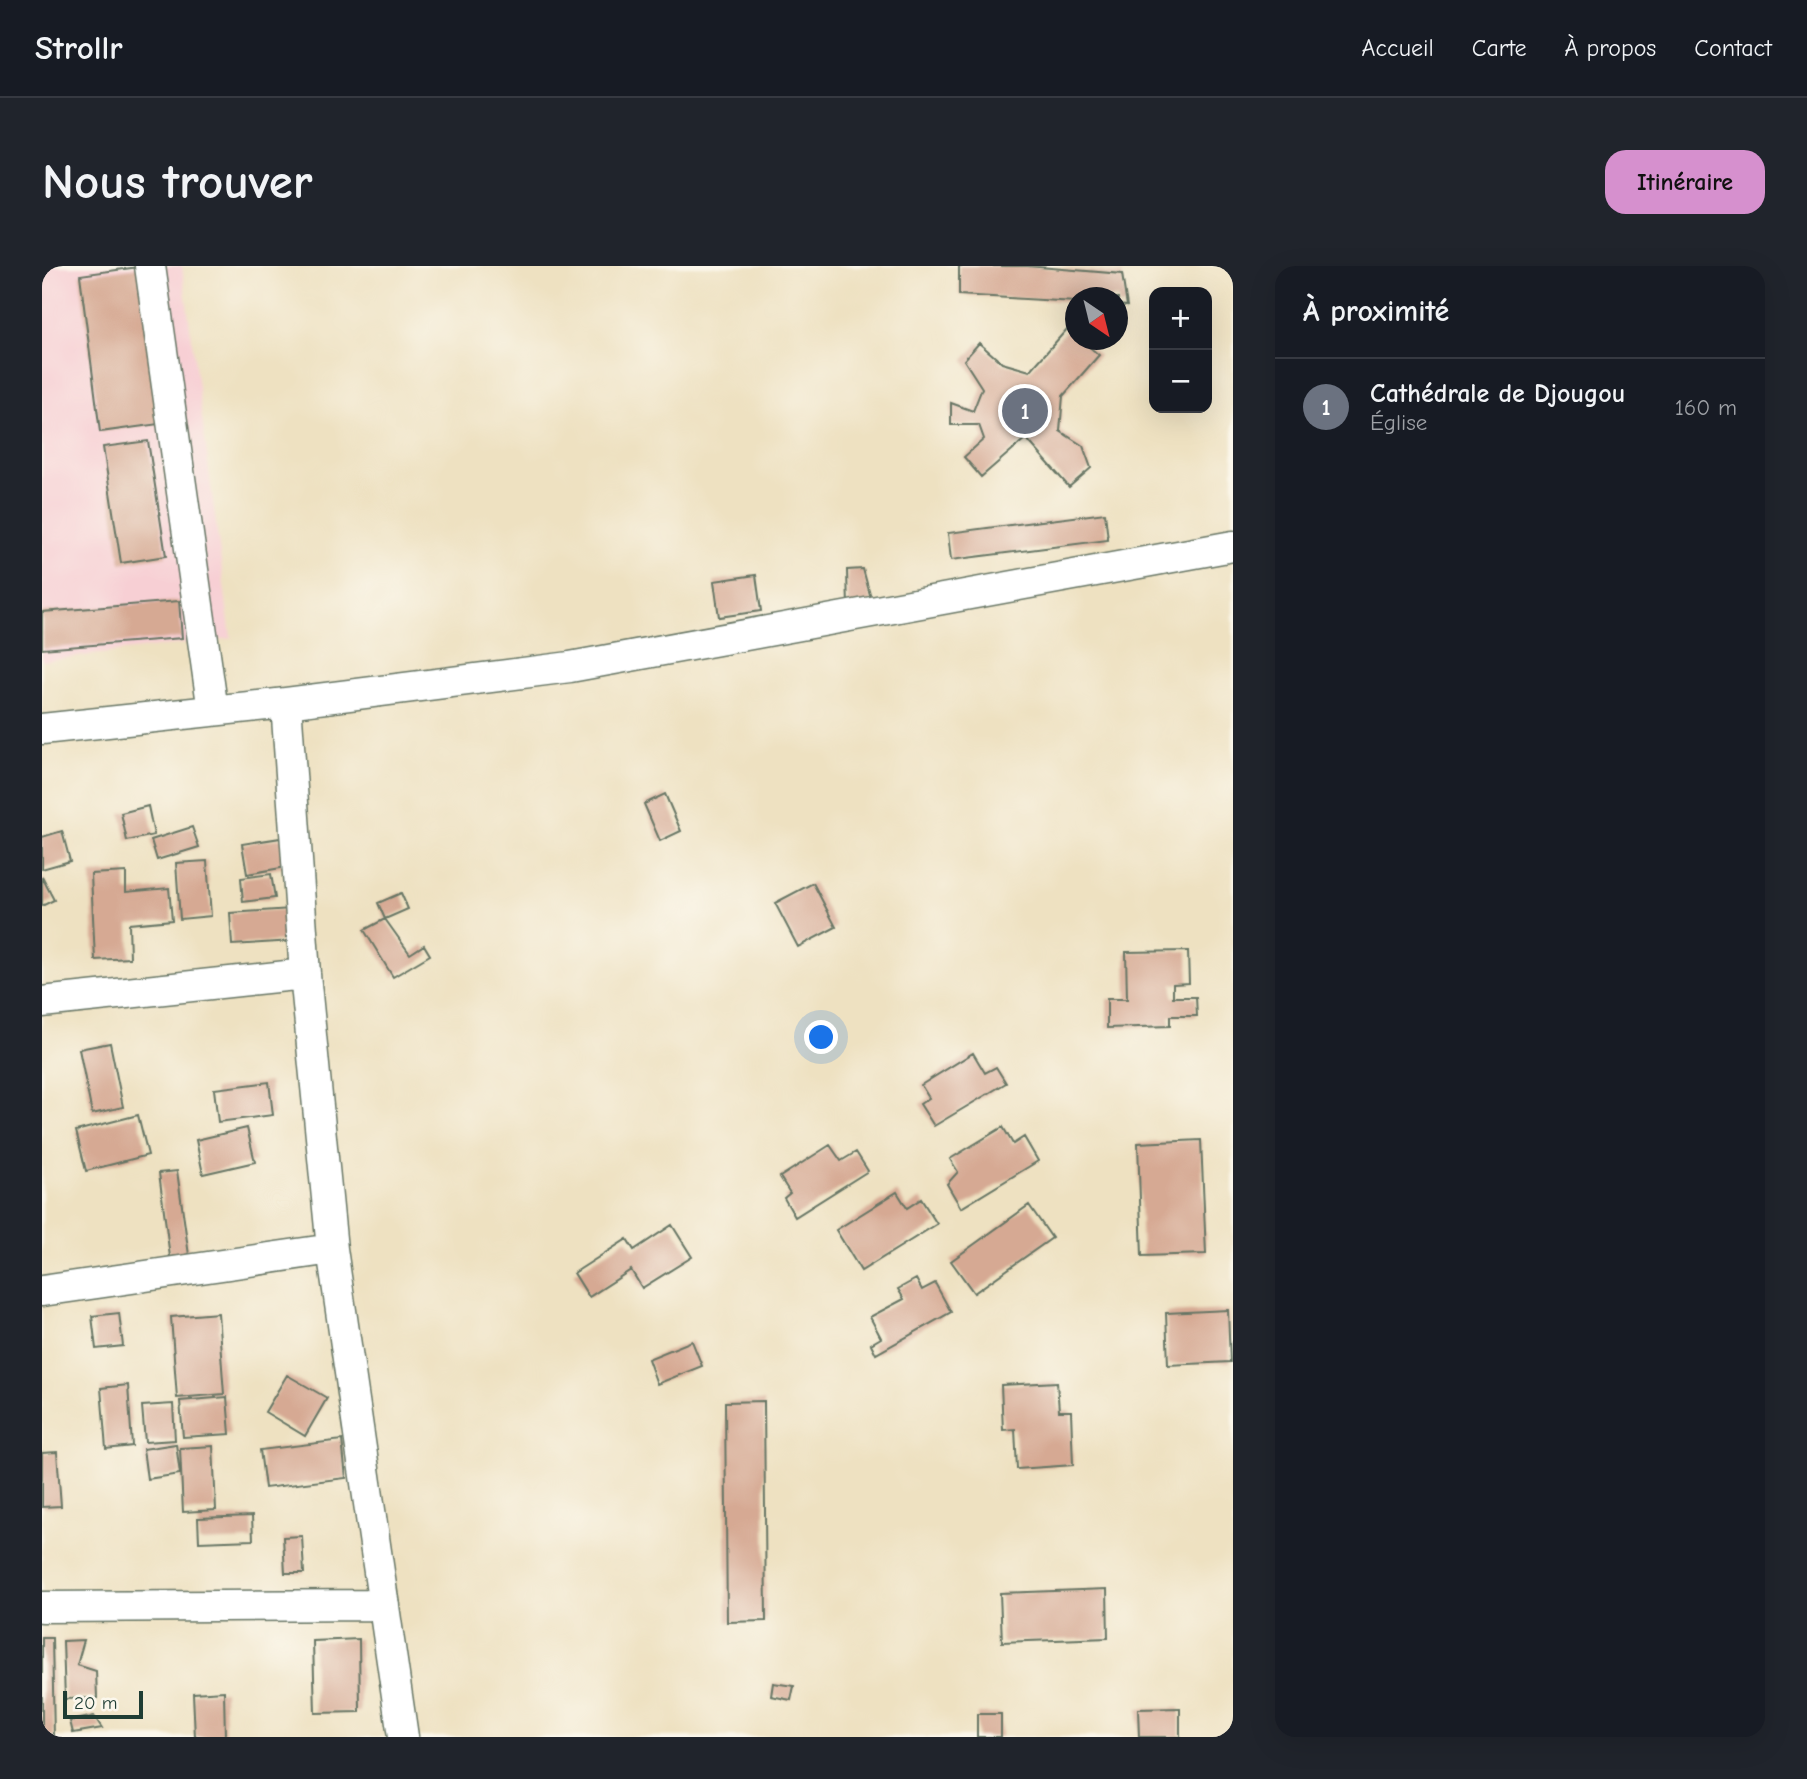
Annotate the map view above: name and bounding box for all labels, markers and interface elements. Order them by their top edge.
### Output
text: Strollr [35,29,123,67]
text: Accueil [1362,34,1434,62]
text: Carte [1472,34,1527,62]
text: À propos [1565,34,1656,62]
text: Contact [1694,34,1772,62]
button: Itinéraire [1605,150,1765,214]
text: Nous trouver [42,154,313,210]
north arrow [1065,287,1128,350]
map controls [1149,287,1212,413]
button: + [1149,287,1212,350]
text: À proximité [1303,294,1449,329]
button: − [1149,350,1212,413]
text: Cathédrale de Djougou [1370,379,1625,409]
pin: 1 [1002,385,1048,437]
text: 1 [1321,394,1331,421]
text: 160 m [1675,394,1737,421]
text: Église [1370,409,1427,436]
your location [804,1020,838,1054]
scale bar [63,1688,144,1720]
text: 20 m [74,1692,118,1714]

